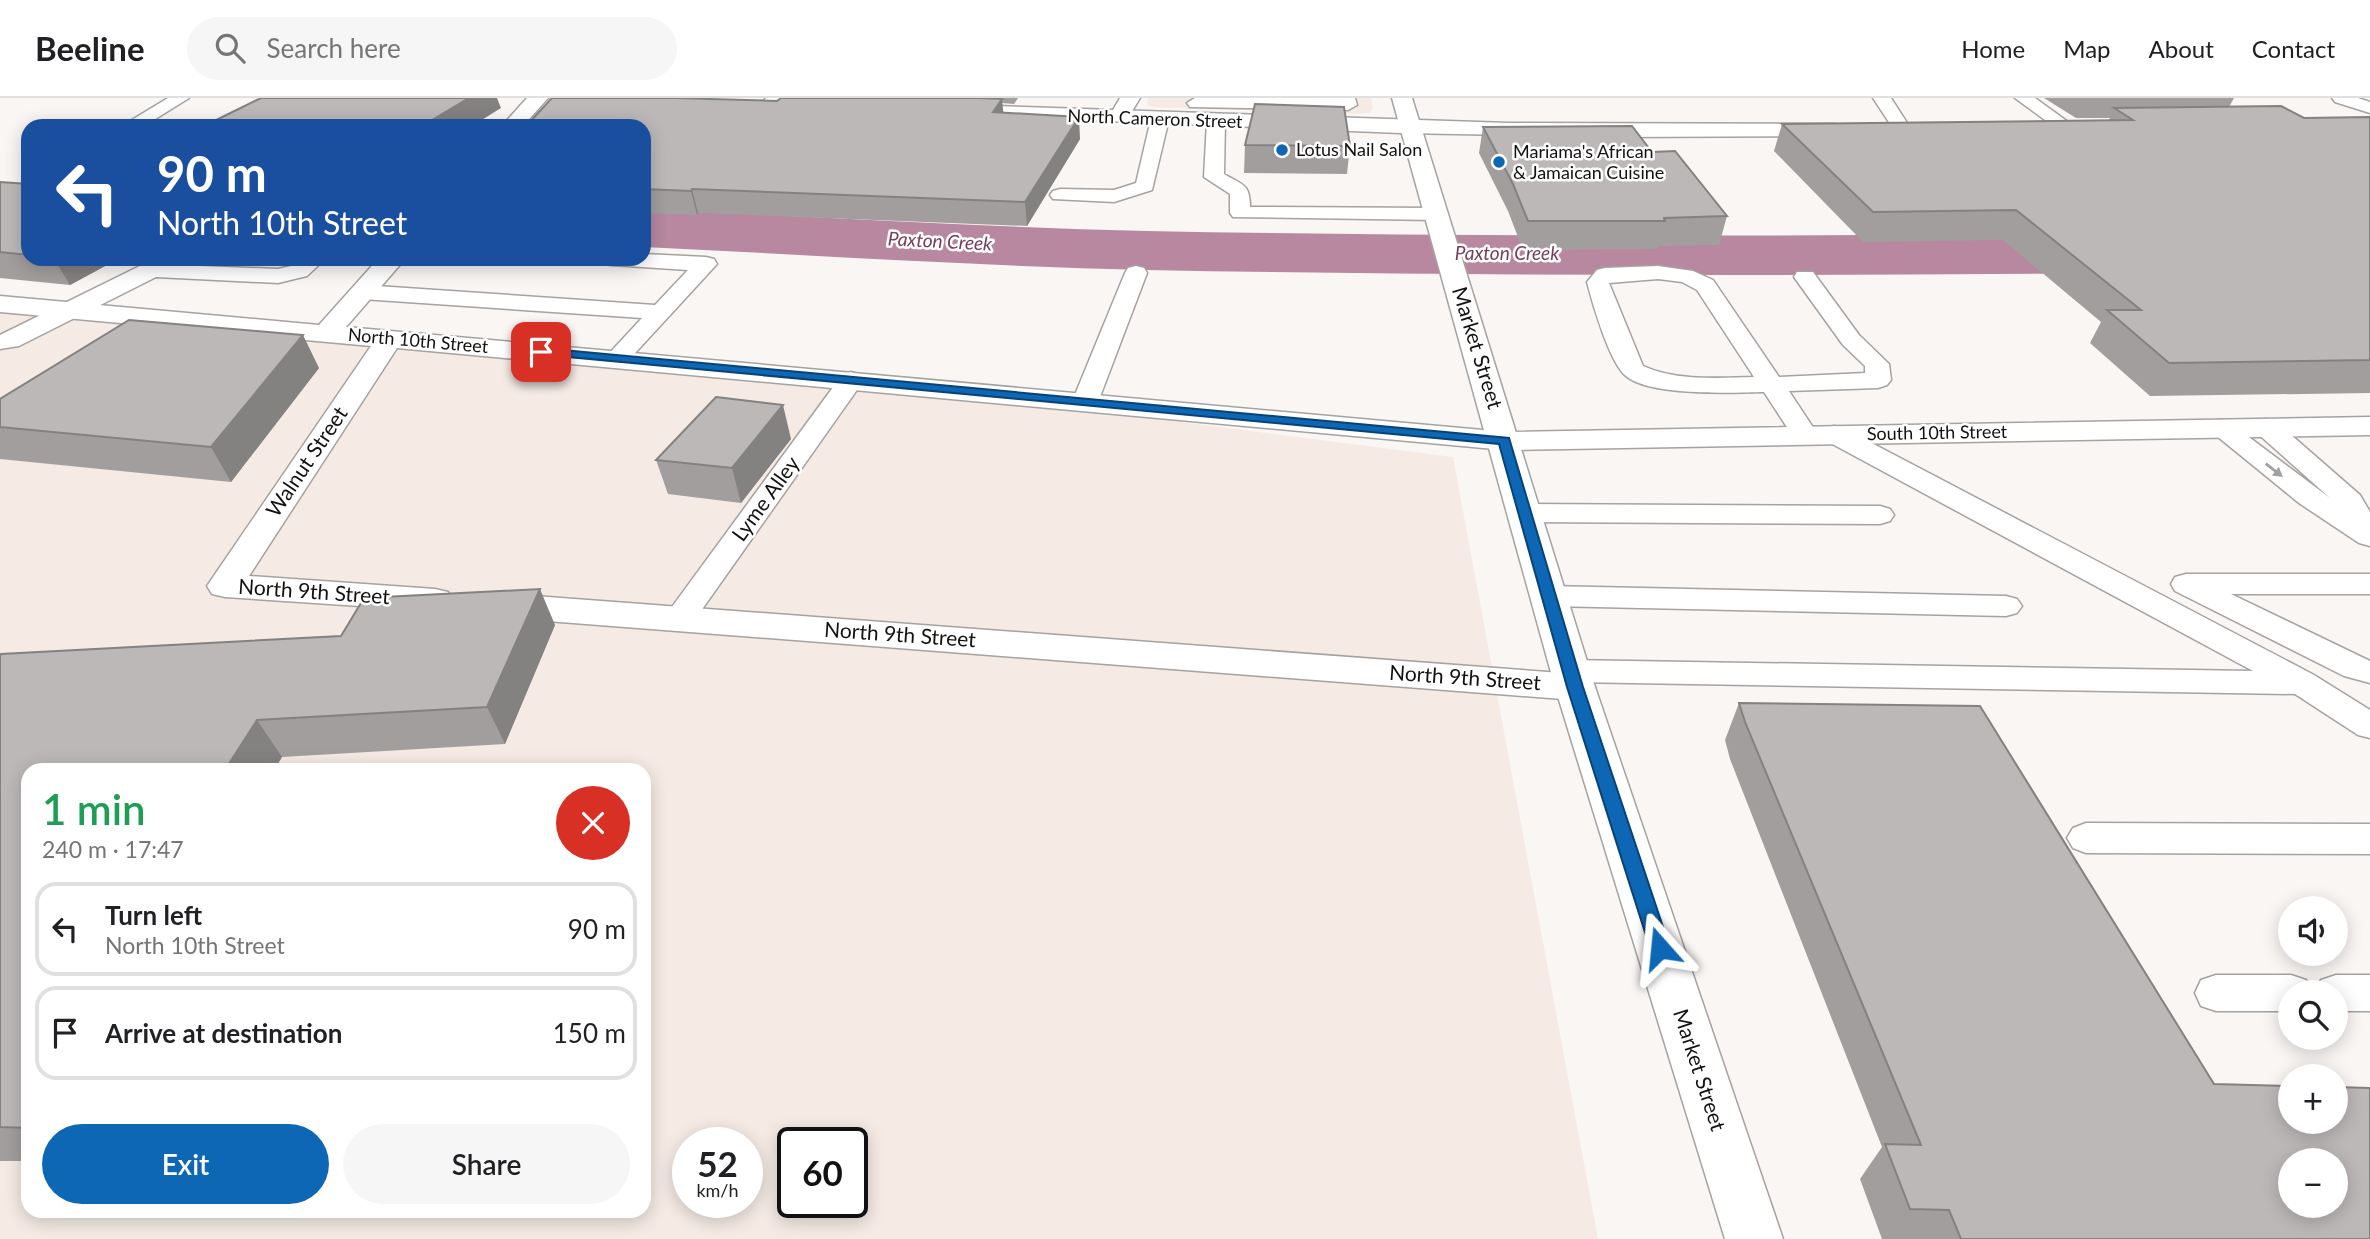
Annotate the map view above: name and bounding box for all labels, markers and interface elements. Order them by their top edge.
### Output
search box [187,17,677,80]
text: Beeline [35,28,145,68]
icon: search [211,29,249,67]
text: Search here [267,32,401,64]
text: Home [1961,34,2025,63]
text: Map [2063,34,2111,63]
text: About [2149,34,2214,63]
text: Contact [2252,34,2335,63]
street label: North Cameron Street [1067,104,1243,132]
place label: Lotus Nail Salon [1296,138,1422,160]
place label: Mariama's African & Jamaican Cuisine [1513,140,1664,183]
marker: Lotus Nail Salon [1274,142,1290,158]
text: 90 m [157,144,267,202]
icon: left [42,147,133,238]
marker: Mariama's African & Jamaican Cuisine [1491,154,1507,170]
text: North 10th Street [157,203,407,242]
water label: Paxton Creek [887,226,994,255]
water label: Paxton Creek [1455,241,1560,264]
street label: Market Street [1448,283,1509,412]
pin [511,322,571,382]
street label: North 10th Street [347,323,490,357]
icon: arrive [522,333,560,371]
street label: Walnut Street [260,401,352,521]
street label: South 10th Street [1867,420,2008,444]
street label: Lyme Alley [726,451,804,545]
one-way arrow [2264,462,2282,477]
street label: North 9th Street [237,573,391,608]
street label: North 9th Street [823,616,977,651]
street label: North 9th Street [1388,659,1542,694]
text: 1 min [42,784,146,834]
button: close [556,786,630,860]
text: 240 m · 17:47 [42,835,184,863]
map controls [2278,896,2348,1218]
button: sound [2278,896,2348,966]
text: Turn left [105,899,202,931]
icon: left [46,910,84,948]
position arrow [1623,911,1697,985]
text: 90 m [568,913,626,945]
text: North 10th Street [105,931,285,959]
button: search [2278,980,2348,1050]
street label: Market Street [1669,1005,1732,1134]
icon: arrive [46,1014,84,1052]
text: Arrive at destination [105,1017,342,1049]
text: 150 m [553,1017,626,1049]
button: + [2278,1064,2348,1134]
button: Exit [42,1124,329,1204]
button: Share [343,1124,630,1204]
speed limit sign: 60 [777,1127,868,1218]
text: 52 [697,1142,738,1184]
button: − [2278,1148,2348,1218]
text: km/h [696,1179,739,1201]

